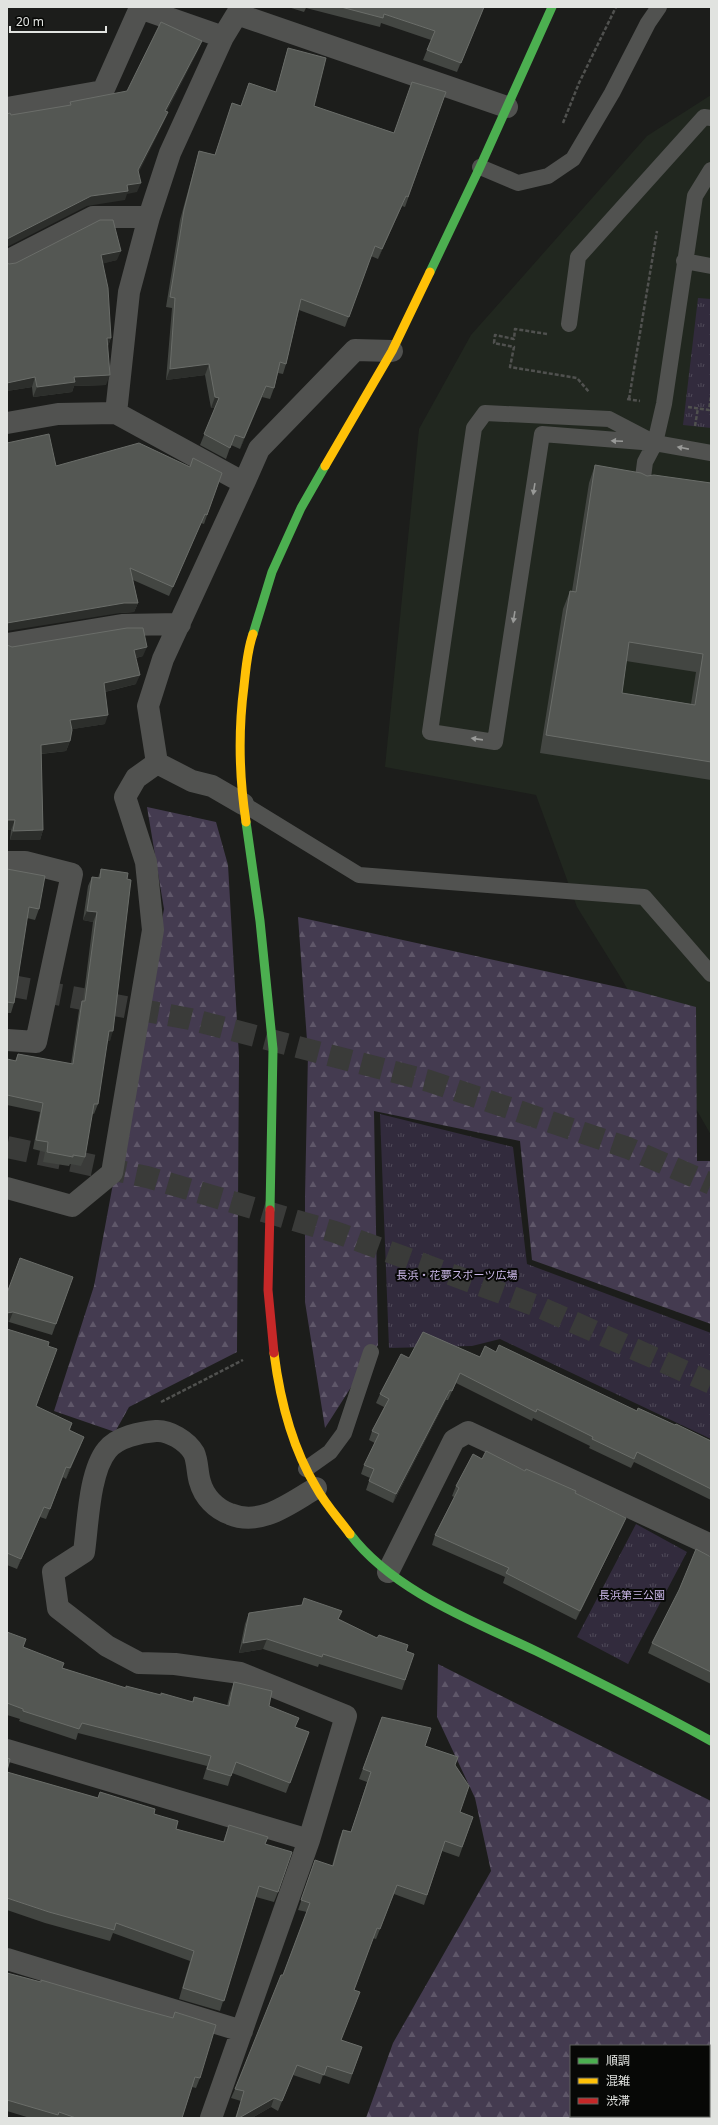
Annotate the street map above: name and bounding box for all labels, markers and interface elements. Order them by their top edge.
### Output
scale bar [10,8,106,34]
text: 20 m [16,13,44,30]
one-way arrow [610,437,623,444]
one-way arrow [677,445,689,451]
one-way arrow [531,483,537,495]
one-way arrow [511,611,517,623]
one-way arrow [470,736,483,742]
park label: 長浜・花夢スポーツ広場 [397,1267,517,1282]
park label: 長浜第三公園 [599,1587,665,1602]
legend [570,2045,710,2117]
text: 順調 [606,2052,630,2069]
text: 混雑 [606,2072,630,2089]
text: 渋滞 [606,2092,630,2109]

